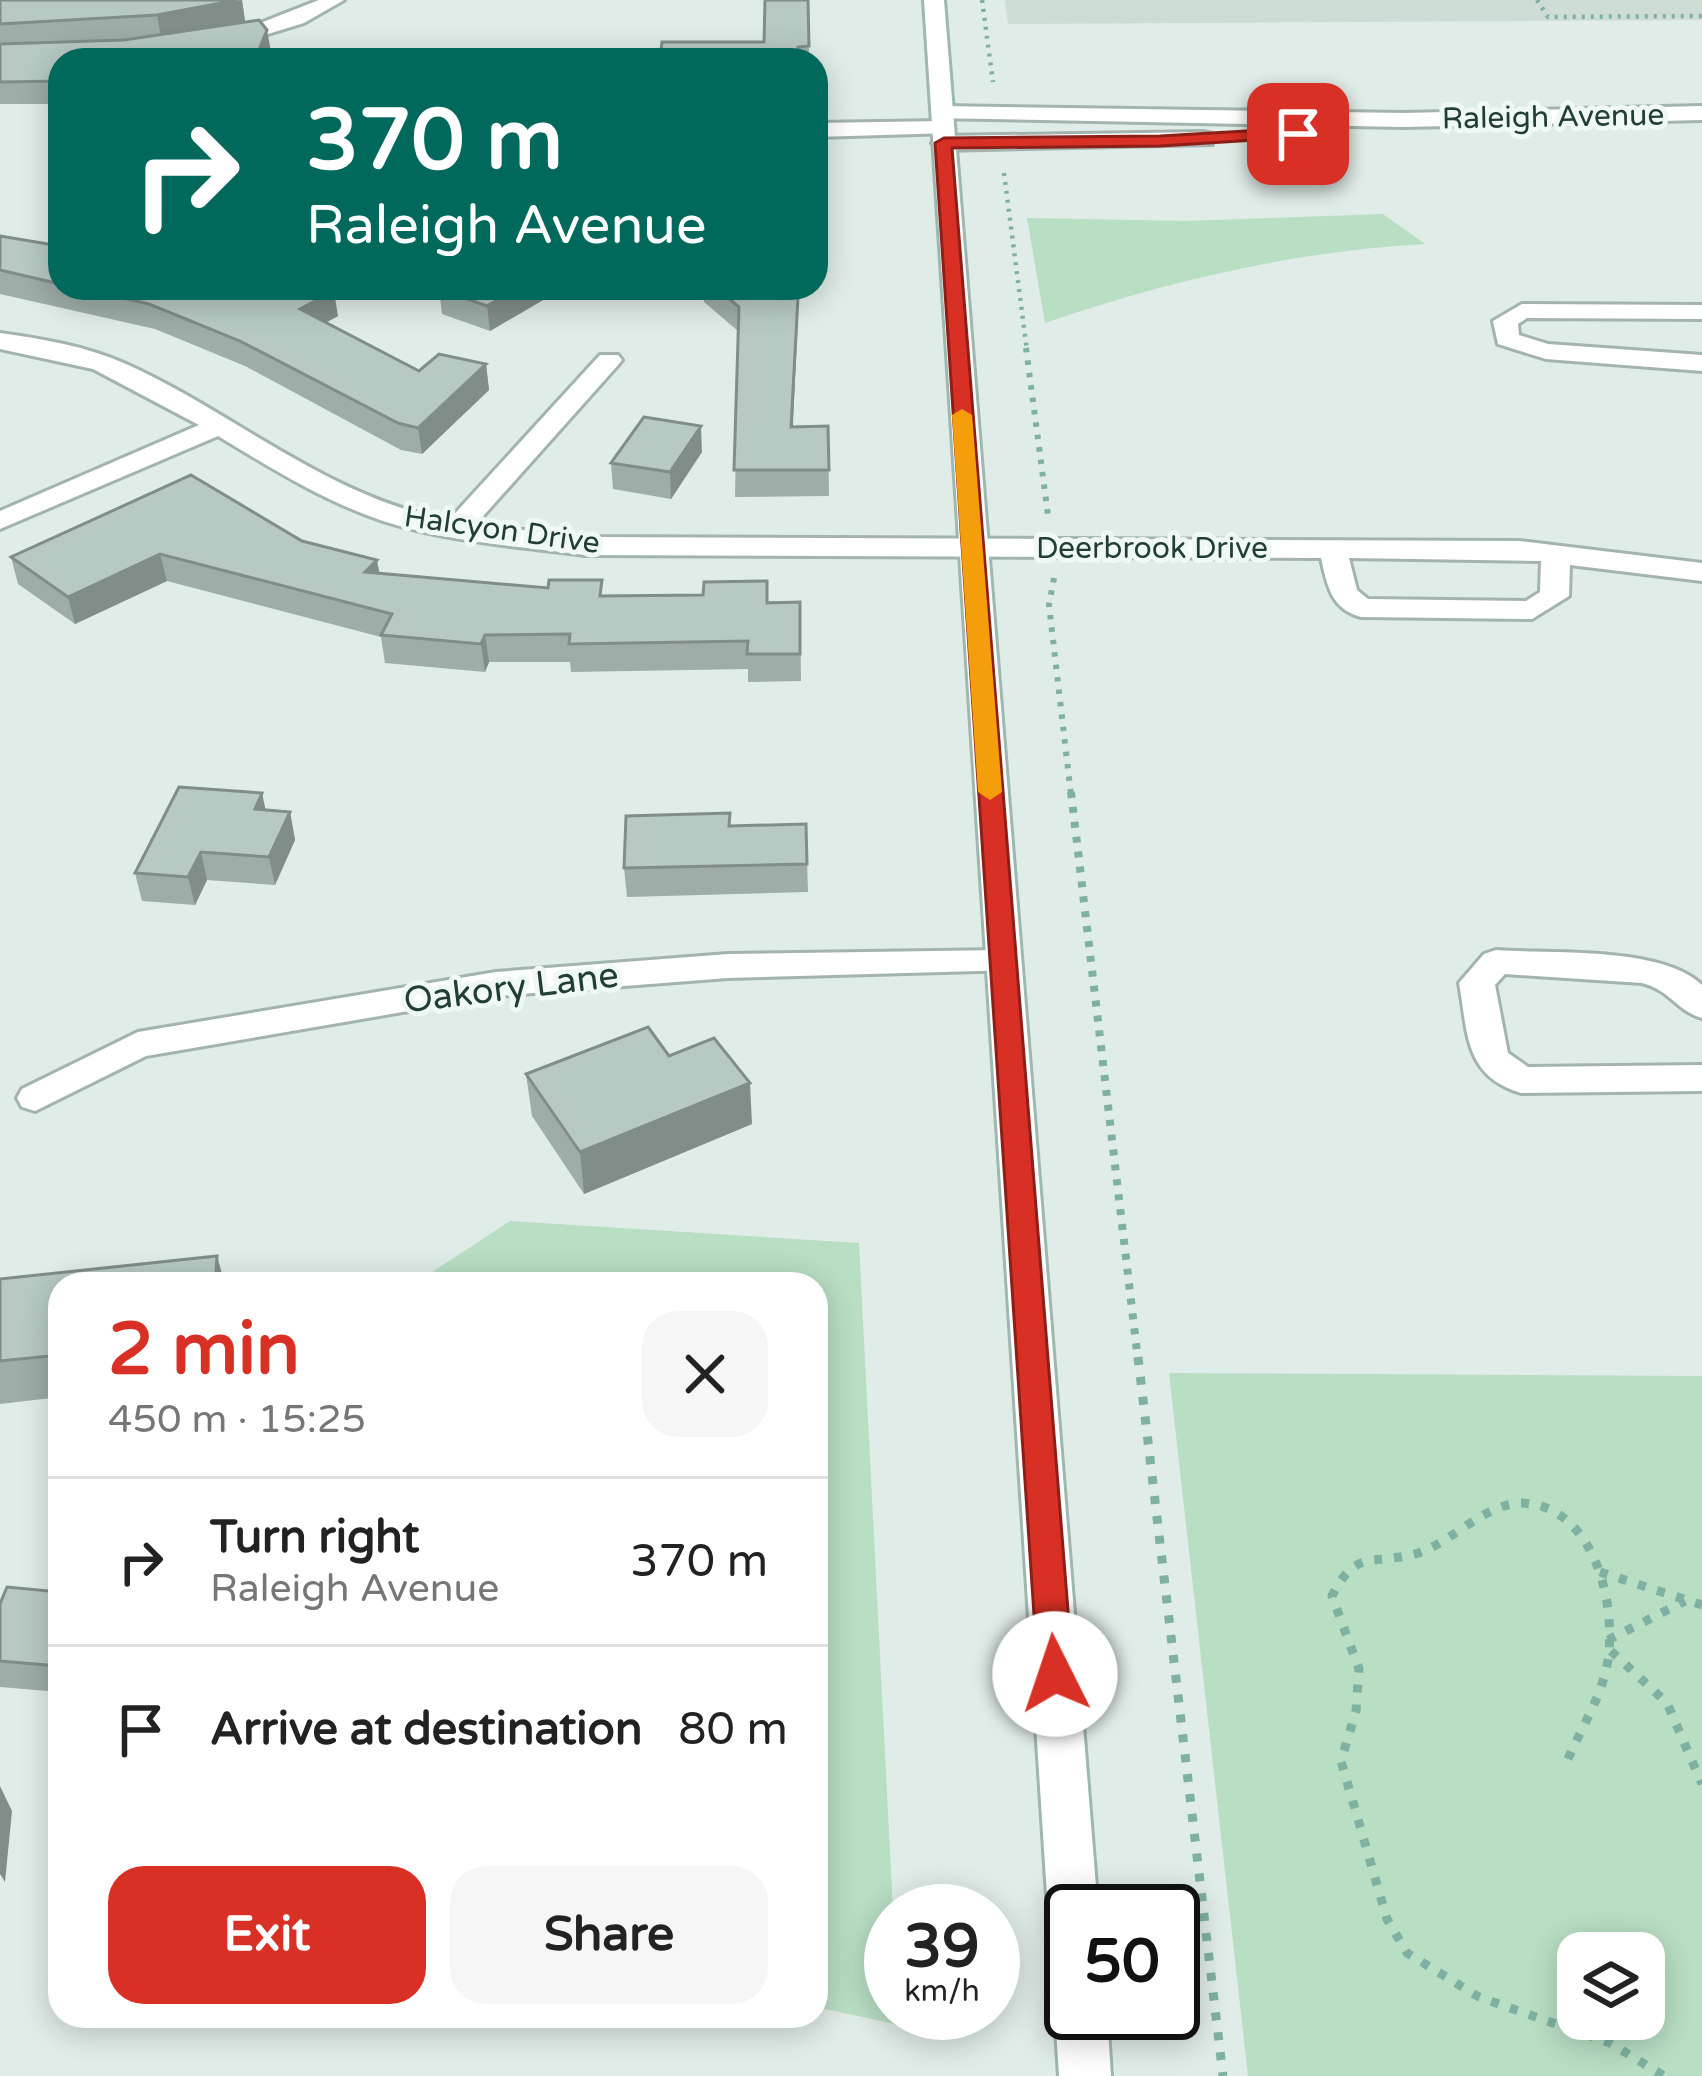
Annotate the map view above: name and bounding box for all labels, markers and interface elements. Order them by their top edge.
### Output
pin [1247,83,1349,185]
text: 370 m [306,91,563,192]
icon: right [108,96,264,252]
street label: Raleigh Avenue [1441,97,1665,137]
icon: arrive [1265,101,1331,167]
text: Raleigh Avenue [306,193,707,258]
street label: Halcyon Drive [402,498,602,562]
street label: Deerbrook Drive [1036,530,1268,567]
street label: Oakory Lane [401,953,621,1023]
text: 2 min [108,1307,300,1394]
button: close [642,1311,768,1437]
text: 450 m · 15:25 [108,1396,366,1443]
text: Turn right [210,1511,419,1565]
icon: right [108,1529,174,1595]
text: 370 m [630,1535,768,1589]
text: Raleigh Avenue [210,1565,499,1612]
position arrow [992,1611,1118,1737]
icon: arrive [108,1697,174,1763]
text: Arrive at destination [210,1703,642,1757]
text: 80 m [678,1703,788,1757]
button: Exit [108,1866,426,2004]
button: Share [450,1866,768,2004]
speed limit sign: 50 [1044,1884,1200,2040]
text: 39 [904,1911,980,1983]
map controls [1557,1932,1665,2040]
button: layers [1557,1932,1665,2040]
text: km/h [904,1973,980,2010]

